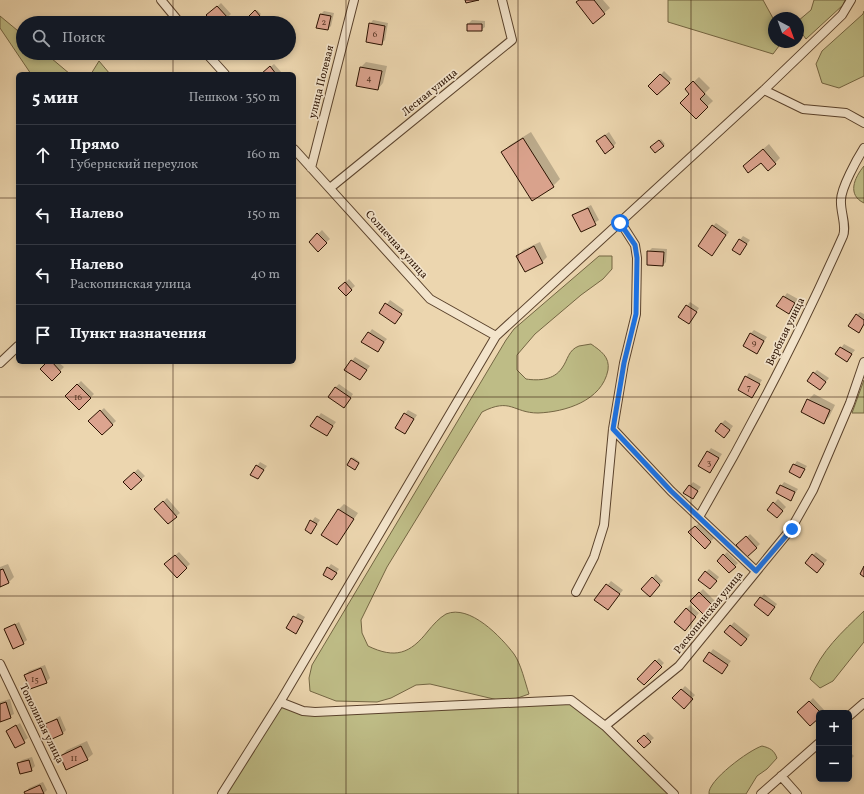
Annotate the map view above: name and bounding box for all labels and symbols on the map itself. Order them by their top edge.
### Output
north arrow [768,12,804,48]
house number: 2 [322,16,327,29]
house number: 6 [373,28,378,41]
street label: улица Полевая [306,44,338,120]
street label: Лесная улица [399,65,462,120]
house number: 4 [366,72,372,85]
street label: Солнечная улица [361,208,431,283]
route start [611,214,629,232]
street label: Вербная улица [763,295,809,369]
house number: 9 [752,337,757,350]
house number: 7 [747,381,751,394]
house number: 16 [74,391,82,404]
house number: 3 [707,456,712,469]
route end [783,520,801,538]
street label: Раскопинская улица [671,568,747,658]
house number: 15 [31,673,39,686]
street label: Тополиная улица [15,682,67,767]
house number: 11 [71,752,77,765]

